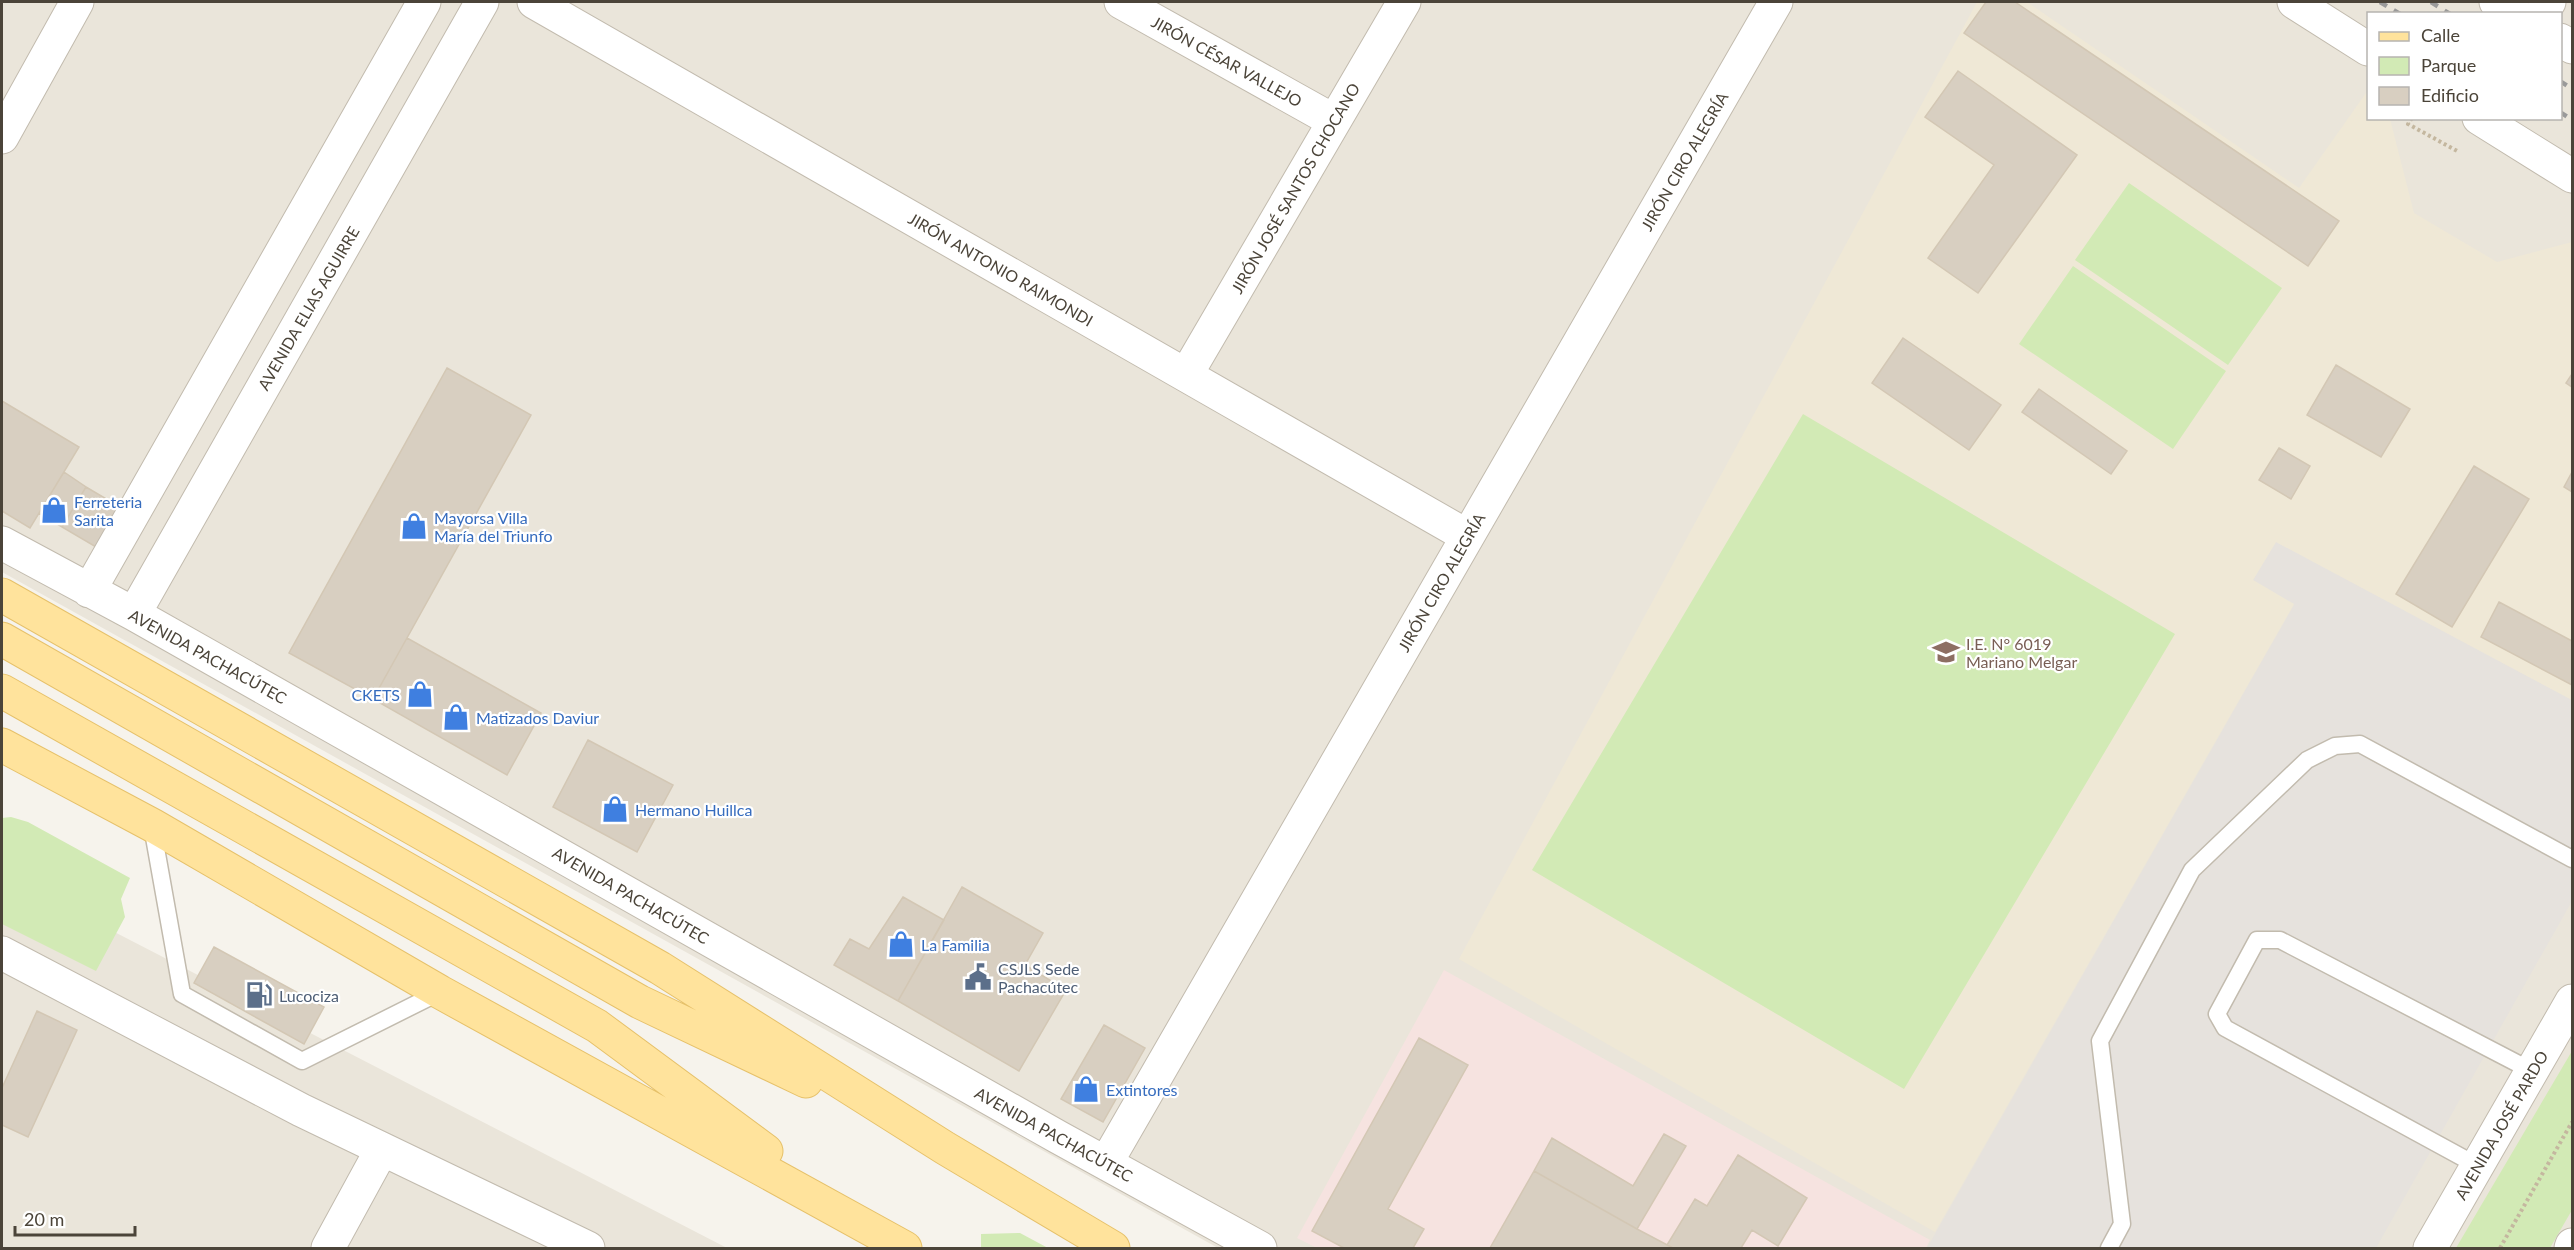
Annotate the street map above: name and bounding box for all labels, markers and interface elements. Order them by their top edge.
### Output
street label: JIRÓN CÉSAR VALLEJO [1148,12,1306,110]
legend [2367,12,2562,120]
text: Calle [2421,24,2460,46]
text: Parque [2421,54,2476,76]
street label: JIRÓN JOSÉ SANTOS CHOCANO [1227,79,1363,297]
text: Edificio [2421,84,2479,106]
street label: JIRÓN CIRO ALEGRÍA [1637,88,1732,234]
street label: JIRÓN ANTONIO RAIMONDI [905,208,1097,330]
street label: AVENIDA ELIAS AGUIRRE [253,223,363,393]
place label: Ferreteria Sarita [74,492,142,529]
shop icon: Ferreteria Sarita [39,495,69,525]
place label: Mayorsa Villa María del Triunfo [434,508,553,545]
street label: JIRÓN CIRO ALEGRÍA [1394,509,1489,655]
shop icon: Mayorsa Villa María del Triunfo [399,511,429,541]
street label: AVENIDA PACHACÚTEC [126,605,290,707]
place label: I.E. N° 6019 Mariano Melgar [1966,634,2077,671]
school or university icon: I.E. N° 6019 Mariano Melgar [1931,637,1961,667]
shop icon: CKETS [405,679,435,709]
place label: CKETS [351,685,400,704]
shop icon: Matizados Daviur [441,702,471,732]
place label: Matizados Daviur [476,708,599,727]
shop icon: Hermano Huillca [600,794,630,824]
place label: Hermano Huillca [635,800,752,819]
street label: AVENIDA PACHACÚTEC [549,842,713,948]
shop icon: La Familia [886,929,916,959]
place label: La Familia [921,935,990,954]
place label: CSJLS Sede Pachacútec [998,959,1080,996]
public building icon: CSJLS Sede Pachacútec [963,962,993,992]
fuel station icon: Lucociza [244,980,274,1010]
place label: Lucociza [279,986,339,1005]
street label: AVENIDA JOSÉ PARDO [2451,1047,2552,1203]
shop icon: Extintores [1071,1074,1101,1104]
place label: Extintores [1106,1080,1178,1099]
street label: AVENIDA PACHACÚTEC [972,1083,1136,1185]
scale bar [15,1199,135,1237]
text: 20 m [24,1208,64,1230]

